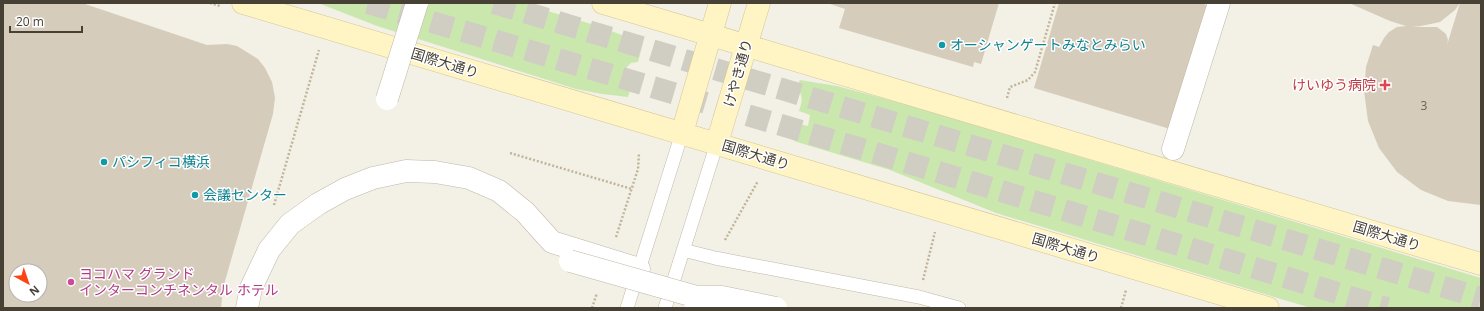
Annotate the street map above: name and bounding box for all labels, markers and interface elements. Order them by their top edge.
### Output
scale bar [10,8,82,34]
text: 20 m [16,13,44,30]
place label: オーシャンゲートみなとみらい [950,35,1146,54]
street label: けやき通り [719,37,756,109]
marker: オーシャンゲートみなとみらい [937,40,947,50]
street label: 国際大通り [409,43,481,82]
place label: けいゆう病院 [1292,75,1376,94]
marker: けいゆう病院 [1379,79,1391,91]
house number: 3 [1421,97,1428,114]
street label: 国際大通り [720,135,792,174]
place label: パシフィコ横浜 [112,152,210,171]
marker: パシフィコ横浜 [99,157,109,167]
place label: 会議センター [203,185,287,204]
marker: 会議センター [190,190,200,200]
street label: 国際大通り [1351,216,1423,255]
street label: 国際大通り [1030,228,1102,267]
north arrow [8,263,48,303]
place label: ヨコハマ グランド インターコンチネンタル ホテル [79,264,279,299]
marker: ヨコハマ グランド インターコンチネンタル ホテル [66,277,76,287]
text: N [26,282,43,300]

